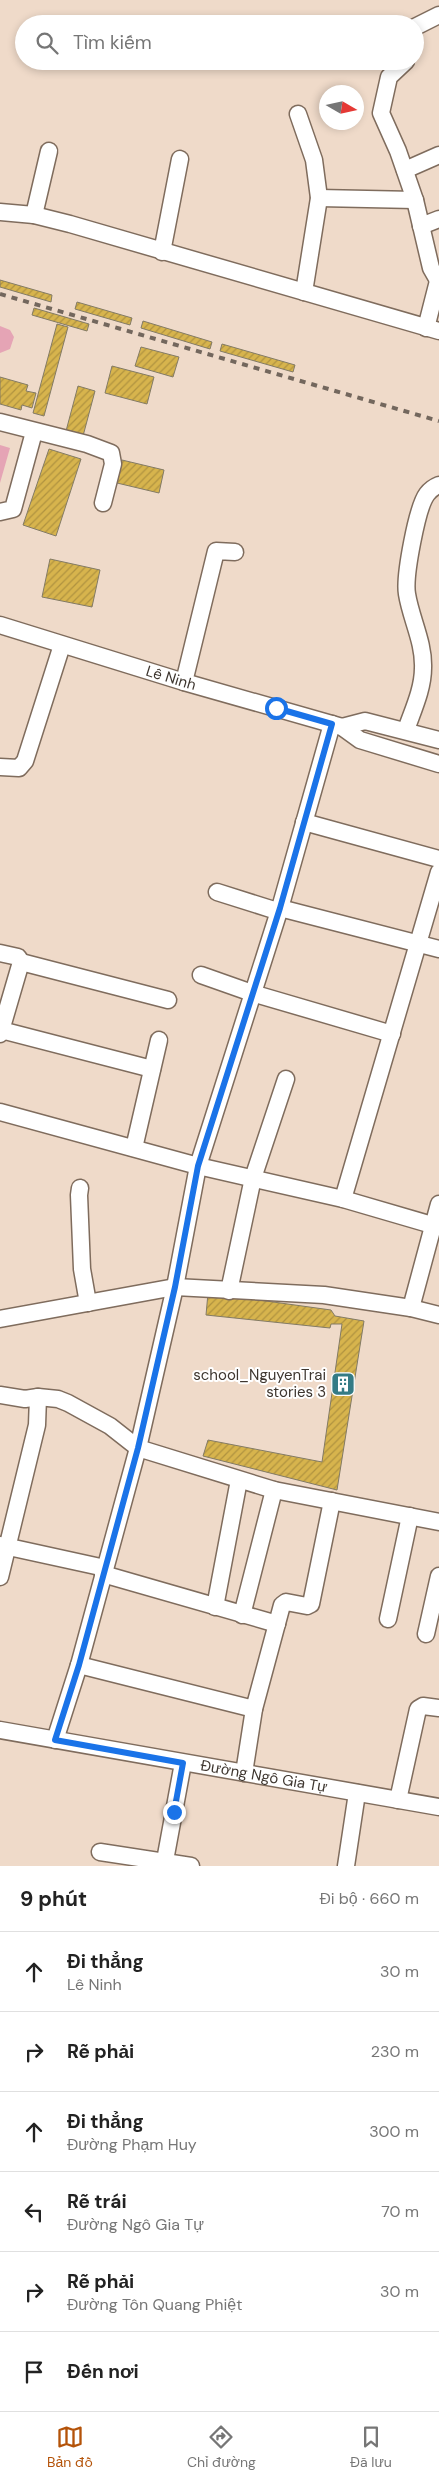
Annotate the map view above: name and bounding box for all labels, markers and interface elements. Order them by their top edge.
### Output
search box [15,15,424,70]
icon: search [33,29,61,57]
text: Tìm kiếm [73,30,152,55]
north arrow [319,85,364,130]
street label: Lê Ninh [143,661,198,695]
route start [265,697,288,720]
place label: school_NguyenTrai stories 3 [193,1365,326,1402]
building icon: school_NguyenTrai stories 3 [330,1371,356,1397]
street label: Đường Ngô Gia Tự [199,1755,329,1797]
route end [163,1801,186,1824]
text: 9 phút [20,1885,87,1913]
text: Đi bộ · 660 m [319,1888,419,1909]
text: Đi thẳng [67,1949,144,1974]
icon: ahead [20,1958,48,1986]
text: 30 m [380,1961,419,1982]
text: Lê Ninh [67,1974,122,1995]
icon: right [20,2038,48,2066]
text: Rẽ phải [67,2039,134,2064]
text: 230 m [371,2041,419,2062]
text: Đi thẳng [67,2109,144,2134]
icon: ahead [20,2118,48,2146]
text: 300 m [369,2121,419,2142]
text: Đường Phạm Huy [67,2134,197,2155]
text: Rẽ trái [67,2189,127,2214]
icon: left [20,2198,48,2226]
text: 70 m [381,2201,419,2222]
text: Đường Ngô Gia Tự [67,2214,204,2235]
text: Rẽ phải [67,2269,134,2294]
icon: right [20,2278,48,2306]
text: 30 m [380,2281,419,2302]
text: Đường Tôn Quang Phiệt [67,2294,243,2315]
icon: arrive [20,2358,48,2386]
text: Đến nơi [67,2359,139,2384]
tab: Bản đồ [47,2423,93,2471]
tab: Chỉ đường [187,2423,256,2471]
tab: Đã lưu [350,2423,392,2471]

